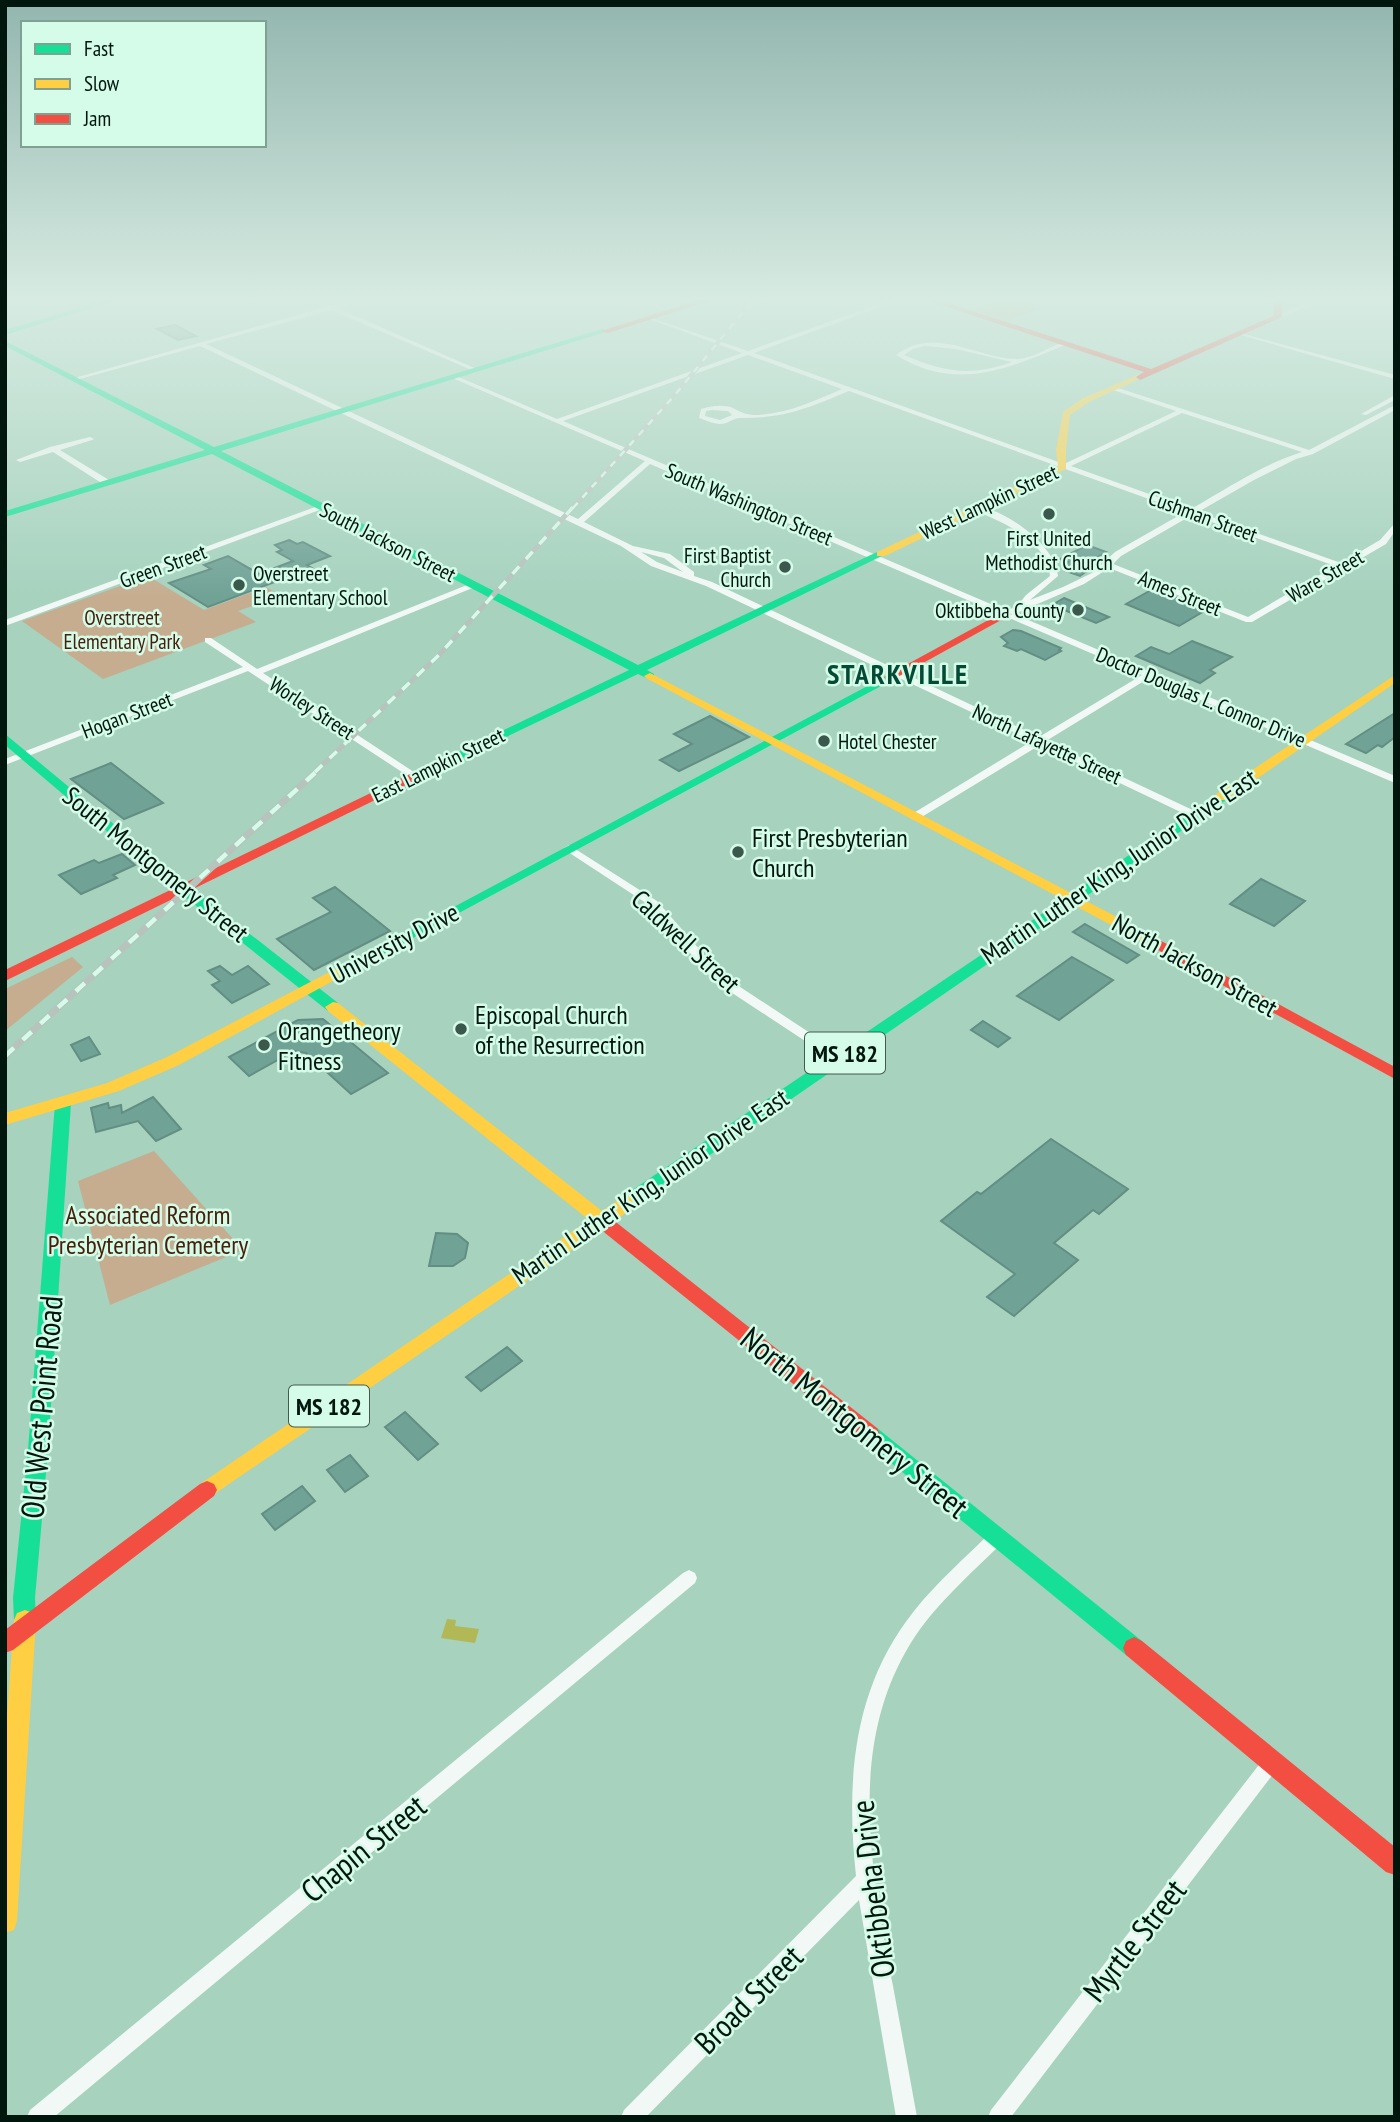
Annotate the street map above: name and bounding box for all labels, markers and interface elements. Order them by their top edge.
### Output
legend [21,21,266,147]
text: Fast [84,35,114,62]
text: Slow [84,70,120,97]
text: Jam [83,105,111,132]
street label: South Washington Street [661,457,837,552]
street label: West Lampkin Street [916,458,1062,546]
street label: Cushman Street [1145,484,1261,548]
street label: South Jackson Street [315,496,461,588]
marker: First United Methodist Church [1041,506,1057,522]
place label: First United Methodist Church [985,525,1113,576]
street label: Green Street [116,538,210,594]
place label: First Baptist Church [684,542,771,593]
street label: Ware Street [1282,543,1368,609]
marker: First Baptist Church [777,559,793,575]
place label: Overstreet Elementary School [253,560,388,611]
street label: Ames Street [1134,564,1226,622]
marker: Overstreet Elementary School [231,577,247,593]
place label: Oktibbeha County [935,597,1064,624]
marker: Oktibbeha County [1070,602,1086,618]
park label: Overstreet Elementary Park [63,604,181,655]
street label: Doctor Douglas L. Connor Drive [1092,641,1310,753]
district label: STARKVILLE [827,655,969,692]
street label: Worley Street [264,670,360,746]
street label: Hogan Street [78,685,176,745]
street label: North Lafayette Street [968,698,1126,790]
street label: East Lampkin Street [367,721,509,809]
place label: Hotel Chester [838,728,937,755]
marker: Hotel Chester [816,733,832,749]
street label: Martin Luther King, Junior Drive East [974,761,1264,971]
street label: South Montgomery Street [56,779,256,949]
place label: First Presbyterian Church [752,821,908,884]
marker: First Presbyterian Church [730,844,746,860]
street label: Caldwell Street [625,882,747,1000]
street label: University Drive [324,895,464,991]
street label: North Jackson Street [1107,906,1283,1024]
place label: Episcopal Church of the Resurrection [475,998,645,1061]
place label: Orangetheory Fitness [278,1014,401,1077]
marker: Episcopal Church of the Resurrection [453,1021,469,1037]
road number: MS 182 [805,1032,885,1073]
marker: Orangetheory Fitness [256,1037,272,1053]
street label: Martin Luther King, Junior Drive East [505,1081,795,1291]
park label: Associated Reform Presbyterian Cemetery [48,1198,248,1261]
street label: Old West Point Road [10,1294,72,1520]
street label: North Montgomery Street [732,1317,978,1527]
road number: MS 182 [289,1386,369,1426]
street label: Chapin Street [292,1785,434,1911]
street label: Oktibbeha Drive [840,1798,904,1980]
street label: Myrtle Street [1073,1870,1195,2010]
street label: Broad Street [685,1935,812,2062]

